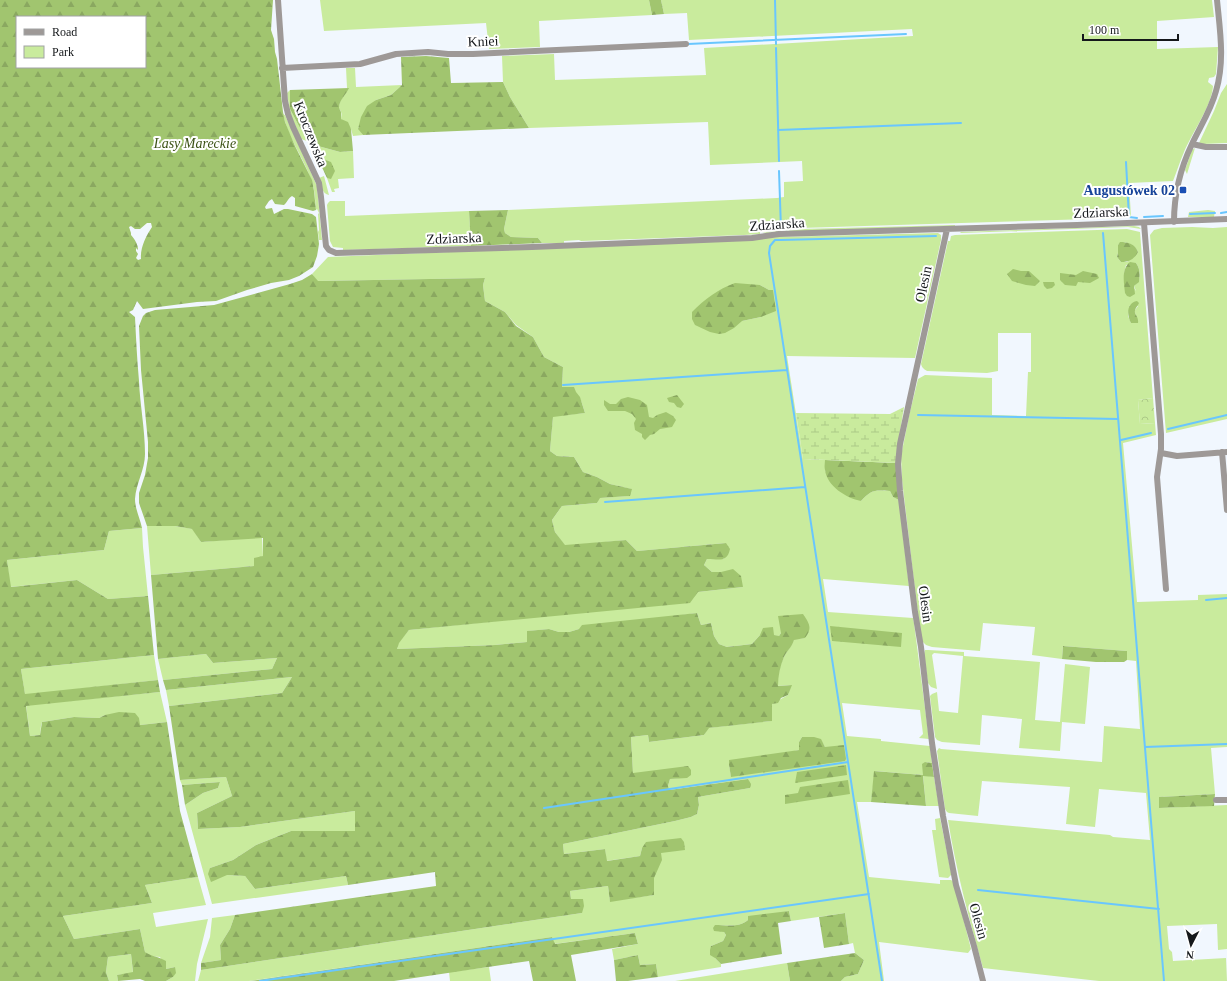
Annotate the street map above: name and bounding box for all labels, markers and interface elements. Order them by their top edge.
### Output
legend [16,16,146,68]
scale bar [1083,16,1178,42]
text: 100 m [1089,23,1120,37]
text: Road [52,25,77,39]
street label: Kniei [467,33,499,50]
text: Park [52,45,74,59]
street label: Kroczewska [291,99,331,170]
park label: Lasy Mareckie [153,136,236,151]
place label: Augustówek 02 [1084,183,1175,198]
marker: Augustówek 02 [1178,185,1188,195]
street label: Zdziarska [1073,204,1130,221]
street label: Zdziarska [749,215,806,234]
street label: Zdziarska [426,230,483,247]
street label: Olesin [912,265,935,304]
street label: Olesin [916,585,935,623]
street label: Olesin [966,901,991,941]
north arrow [1171,925,1211,965]
text: N [1185,949,1195,961]

